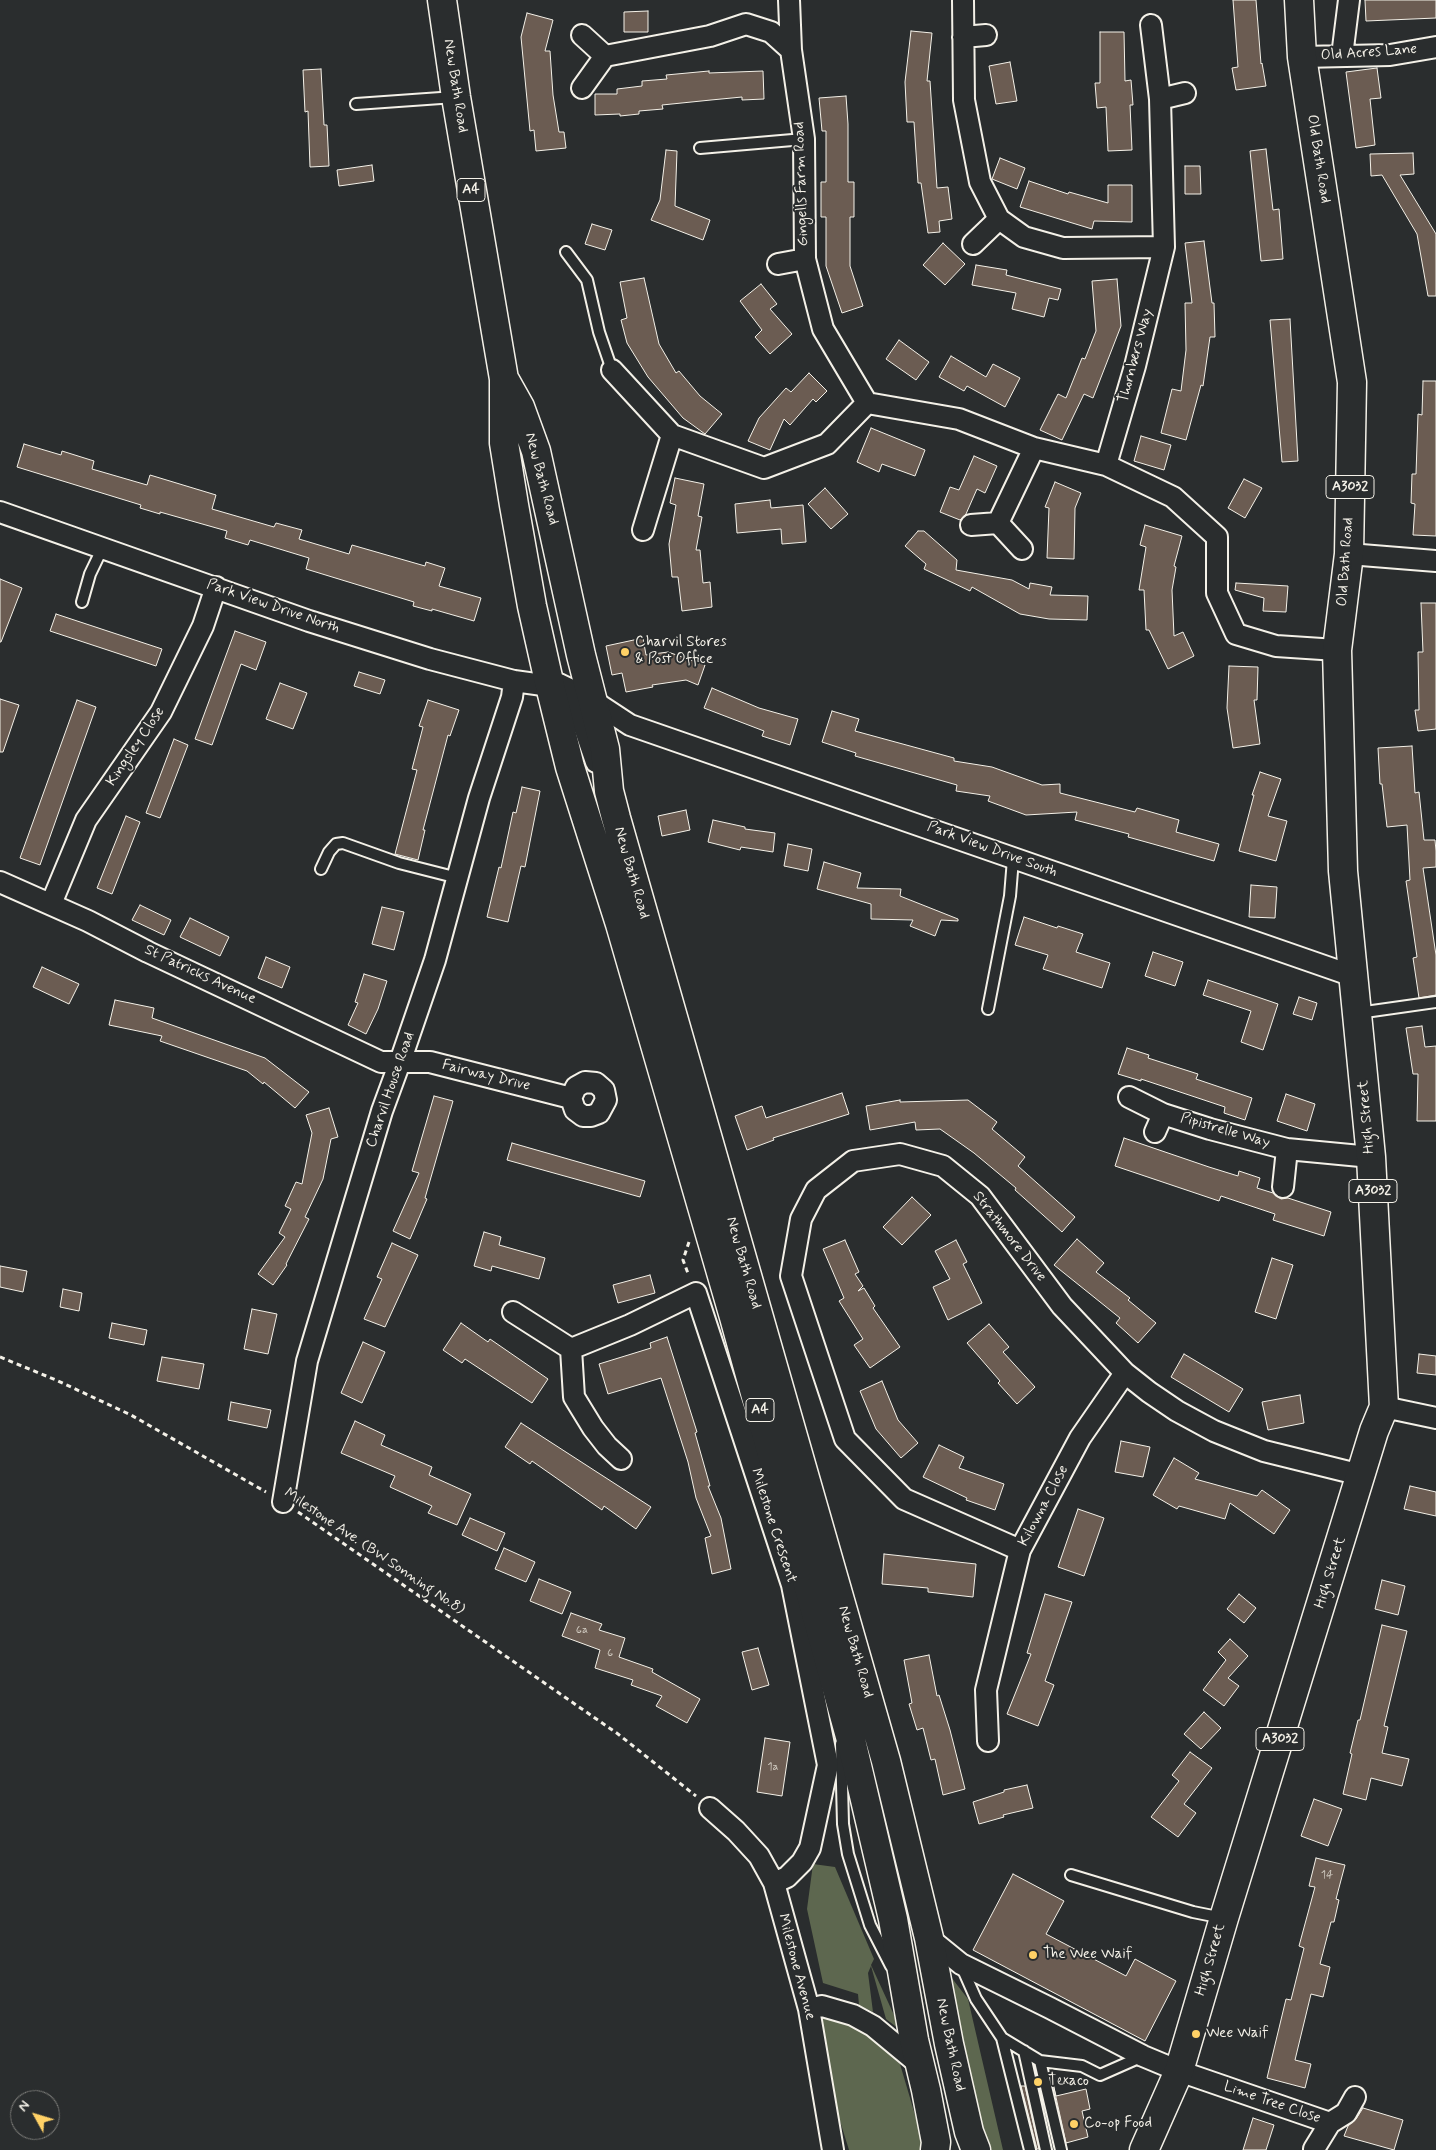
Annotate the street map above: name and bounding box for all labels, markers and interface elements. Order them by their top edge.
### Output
street label: New Bath Road [439,38,471,134]
street label: Old Acres Lane [1320,41,1418,65]
street label: Old Bath Road [1302,113,1334,205]
street label: Gingells Farm Road [791,121,813,247]
road number: A4 [457,178,485,202]
street label: Thornbers Way [1115,307,1157,405]
street label: New Bath Road [520,431,562,527]
road number: A3032 [1326,476,1374,498]
street label: Old Bath Road [1334,517,1358,607]
street label: Park View Drive North [204,576,342,638]
place label: Charvil Stores & Post Office [635,634,727,669]
marker: Charvil Stores & Post Office [619,646,631,658]
street label: Kingsley Close [103,704,169,790]
street label: Park View Drive South [924,818,1060,882]
street label: New Bath Road [609,825,653,921]
street label: St Patricks Avenue [141,941,259,1009]
street label: Charvil House Road [363,1030,419,1150]
street label: Fairway Drive [440,1056,532,1096]
street label: High Street [1355,1079,1379,1155]
street label: Pipistrelle Way [1178,1110,1272,1152]
road number: A3032 [1349,1180,1397,1202]
street label: Strathmore Drive [968,1188,1050,1286]
street label: New Bath Road [721,1215,765,1311]
road number: A4 [746,1398,774,1422]
street label: Kilowna Close [1015,1462,1073,1550]
street label: Milestone Crescent [746,1466,800,1586]
street label: Milestone Ave. (BW Sonning No.8) [280,1485,468,1619]
street label: High Street [1312,1535,1350,1611]
street label: New Bath Road [833,1604,877,1700]
house number: 6a [576,1623,588,1637]
house number: 6 [607,1646,613,1660]
road number: A3032 [1256,1728,1304,1750]
house number: 1a [767,1760,779,1774]
house number: 14 [1321,1868,1333,1882]
street label: Milestone Avenue [773,1912,819,2022]
street label: High Street [1192,1922,1230,1998]
place label: The Wee Waif [1043,1946,1132,1964]
marker: The Wee Waif [1027,1949,1039,1961]
street label: New Bath Road [931,1997,969,2093]
place label: Wee Waif [1206,2025,1269,2043]
marker: Wee Waif [1190,2028,1202,2040]
place label: Texaco [1048,2073,1089,2091]
marker: Texaco [1032,2076,1044,2088]
street label: Lime Tree Close [1221,2078,1323,2128]
north arrow [10,2090,60,2140]
text: N [14,2097,34,2115]
place label: Co-op Food [1084,2115,1152,2133]
marker: Co-op Food [1068,2118,1080,2130]

